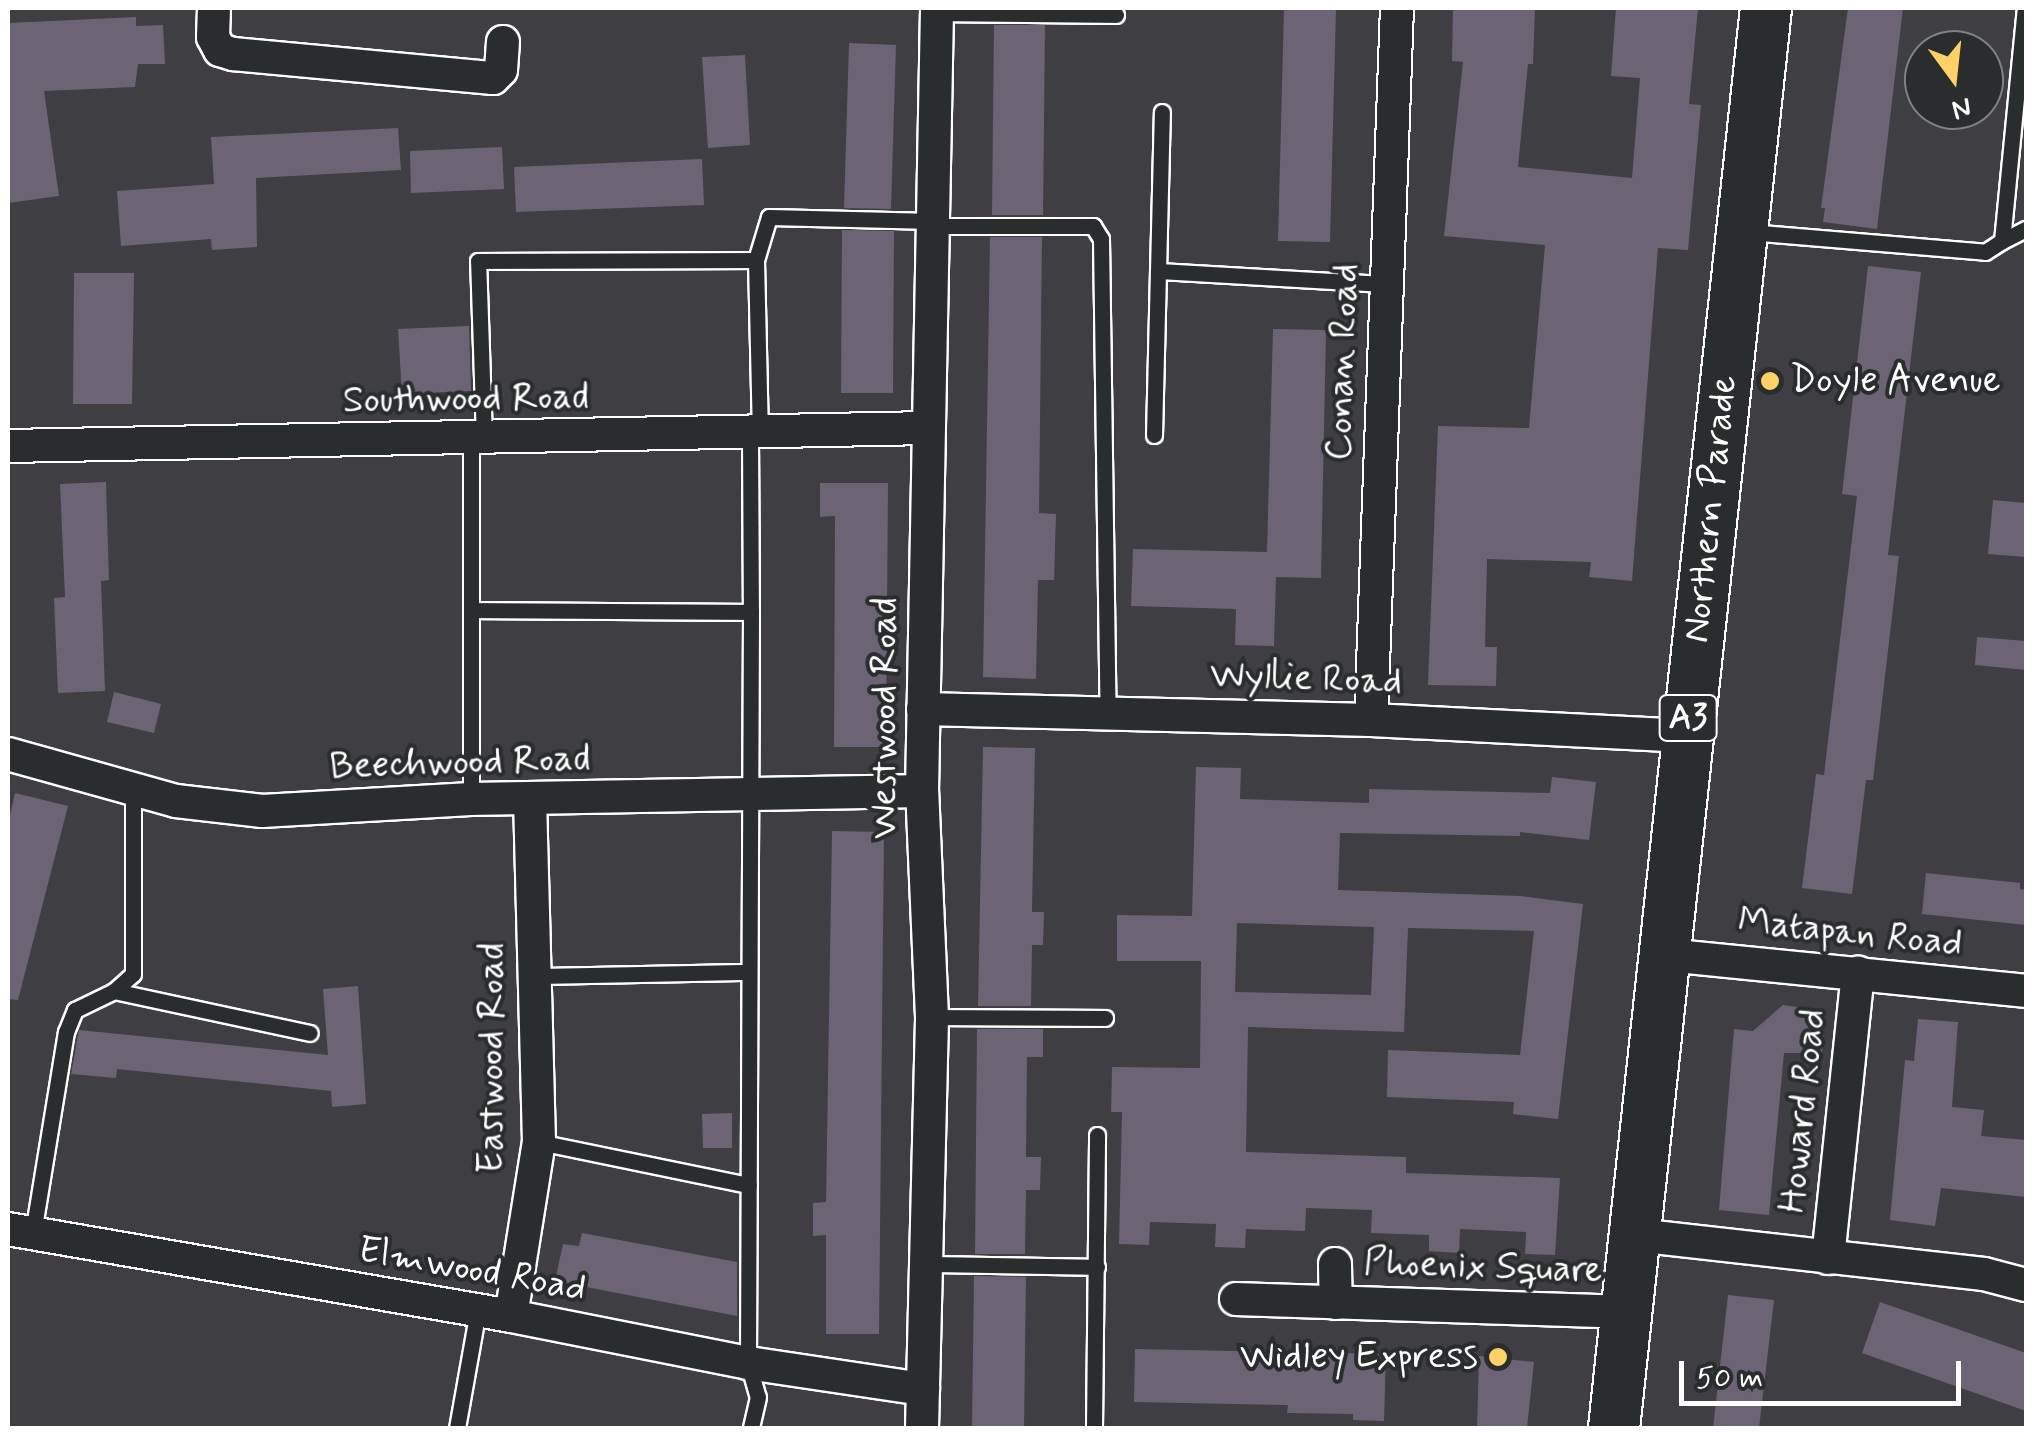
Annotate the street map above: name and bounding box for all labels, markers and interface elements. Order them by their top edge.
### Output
north arrow [1904,30,2004,130]
text: N [1948,87,1975,128]
street label: Conan Road [1317,262,1369,462]
place label: Doyle Avenue [1790,358,2007,404]
marker: Doyle Avenue [1759,370,1781,392]
street label: Southwood Road [343,374,589,424]
street label: Northern Parade [1674,375,1748,643]
street label: Westwood Road [862,598,908,838]
street label: Wyllie Road [1211,653,1401,705]
road number: A3 [1658,688,1718,748]
street label: Beechwood Road [329,736,591,790]
street label: Matapan Road [1736,899,1964,967]
street label: Eastwood Road [469,943,515,1173]
street label: Howard Road [1770,1007,1836,1215]
street label: Elmwood Road [354,1228,590,1312]
street label: Phoenix Square [1360,1240,1606,1294]
place label: Widley Express [1233,1334,1478,1380]
scale bar [1684,1341,1966,1403]
marker: Widley Express [1487,1346,1509,1368]
text: 50 m [1696,1359,1763,1398]

